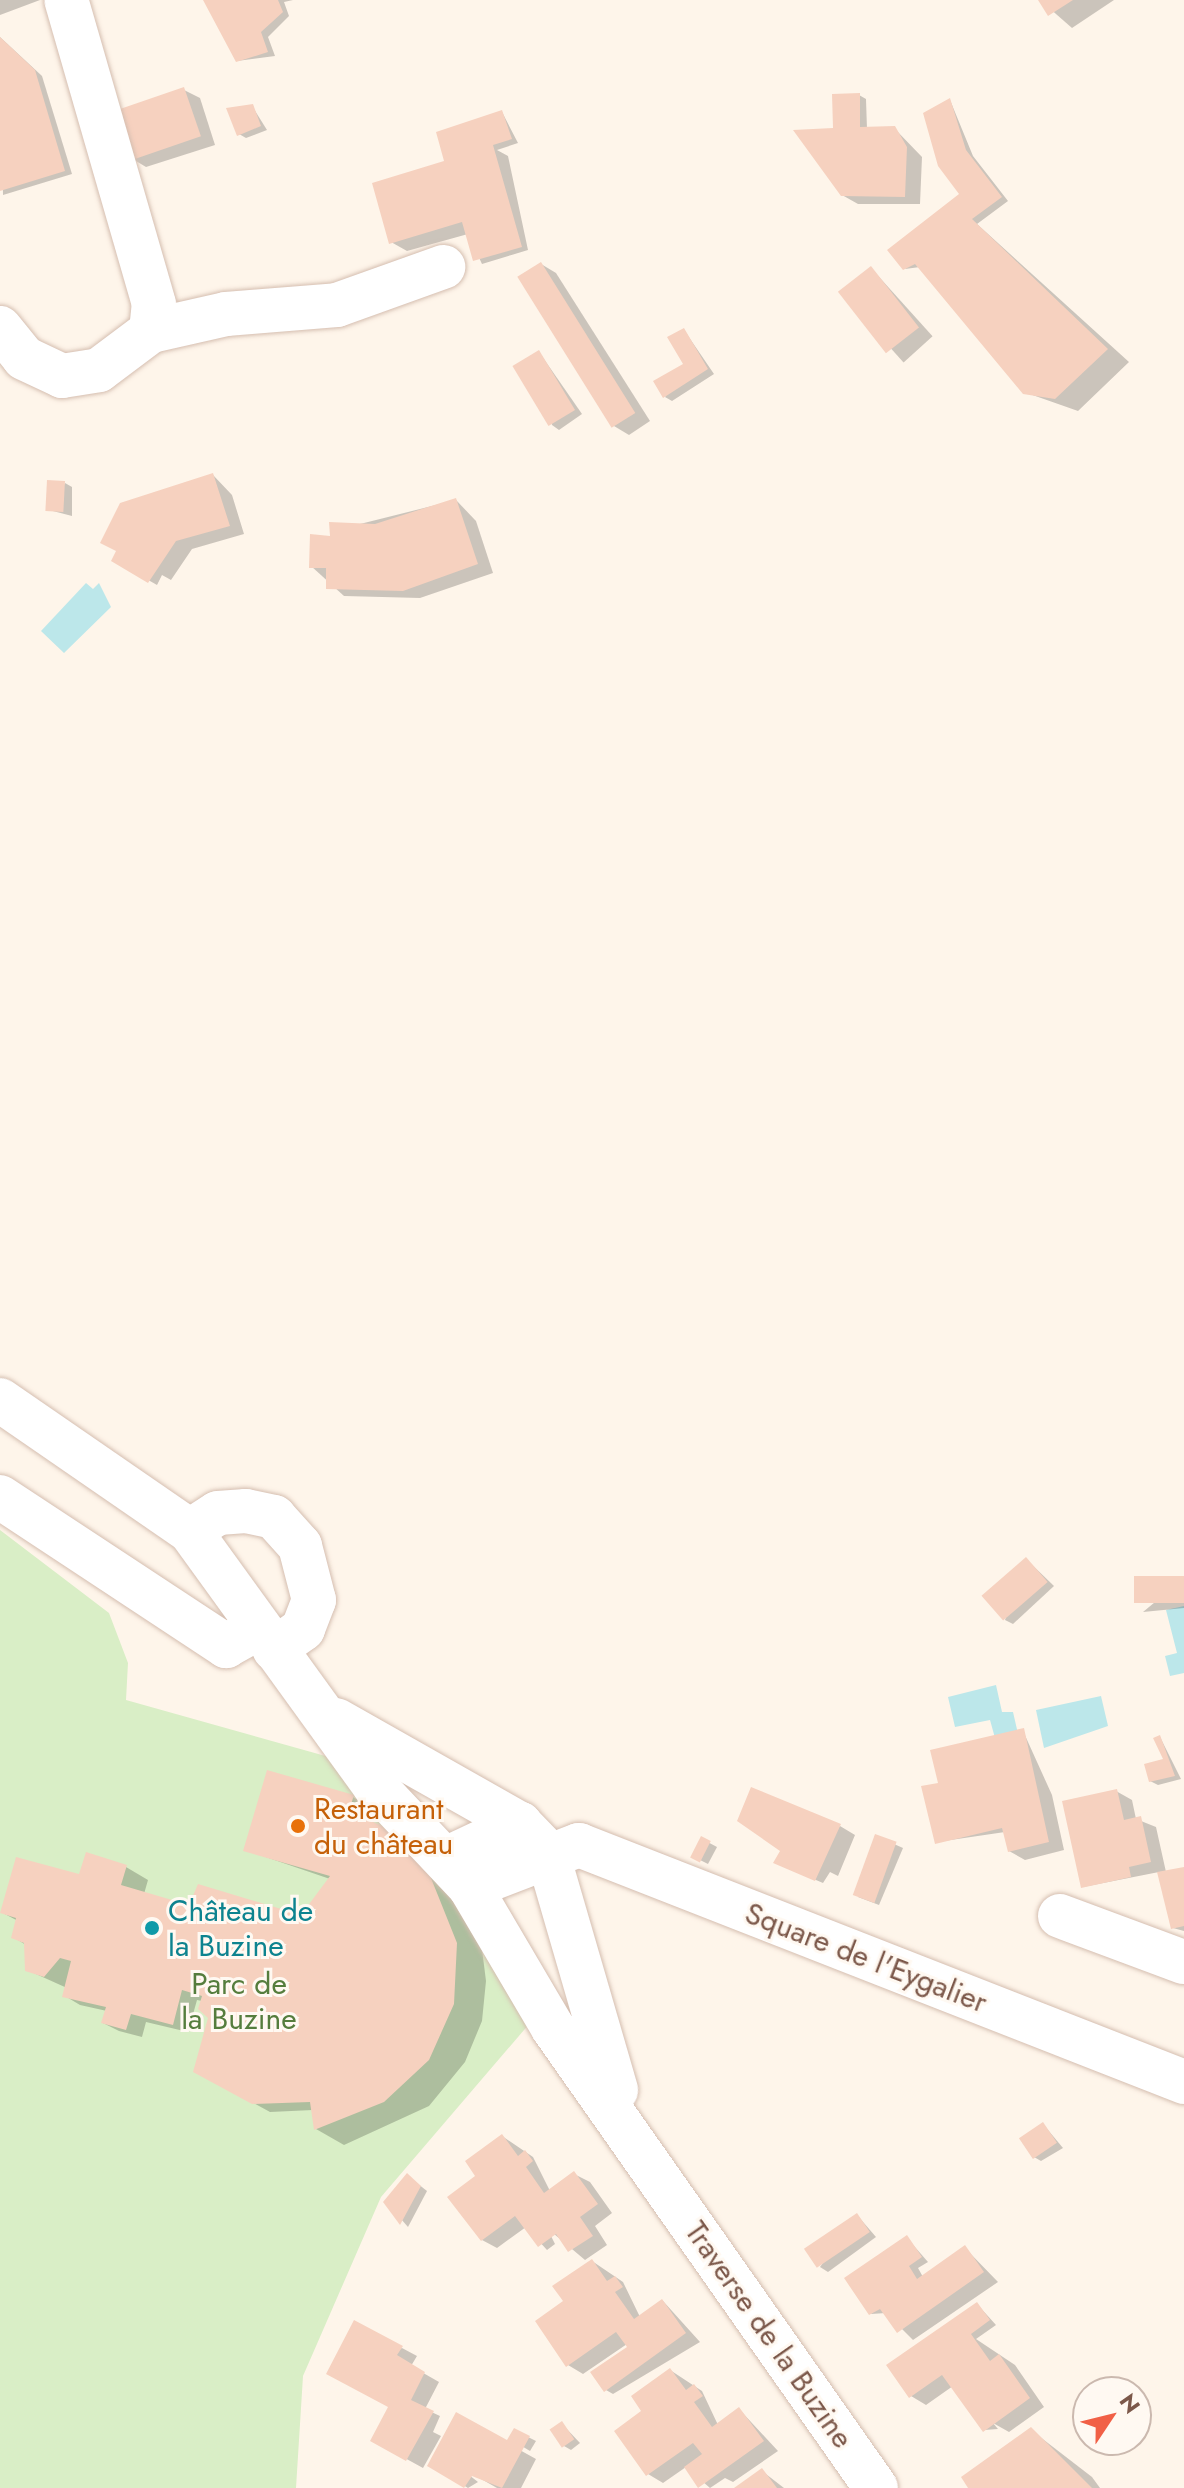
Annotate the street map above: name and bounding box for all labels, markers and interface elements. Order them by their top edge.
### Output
place label: Restaurant du château [314,1791,453,1862]
marker: Restaurant du château [289,1817,307,1835]
place label: Château de la Buzine [168,1893,313,1964]
street label: Square de l'Eygalier [740,1895,992,2021]
marker: Château de la Buzine [143,1919,161,1937]
park label: Parc de la Buzine [181,1966,297,2036]
street label: Traverse de la Buzine [677,2215,861,2455]
north arrow [1072,2376,1152,2456]
text: N [1112,2387,1148,2420]

